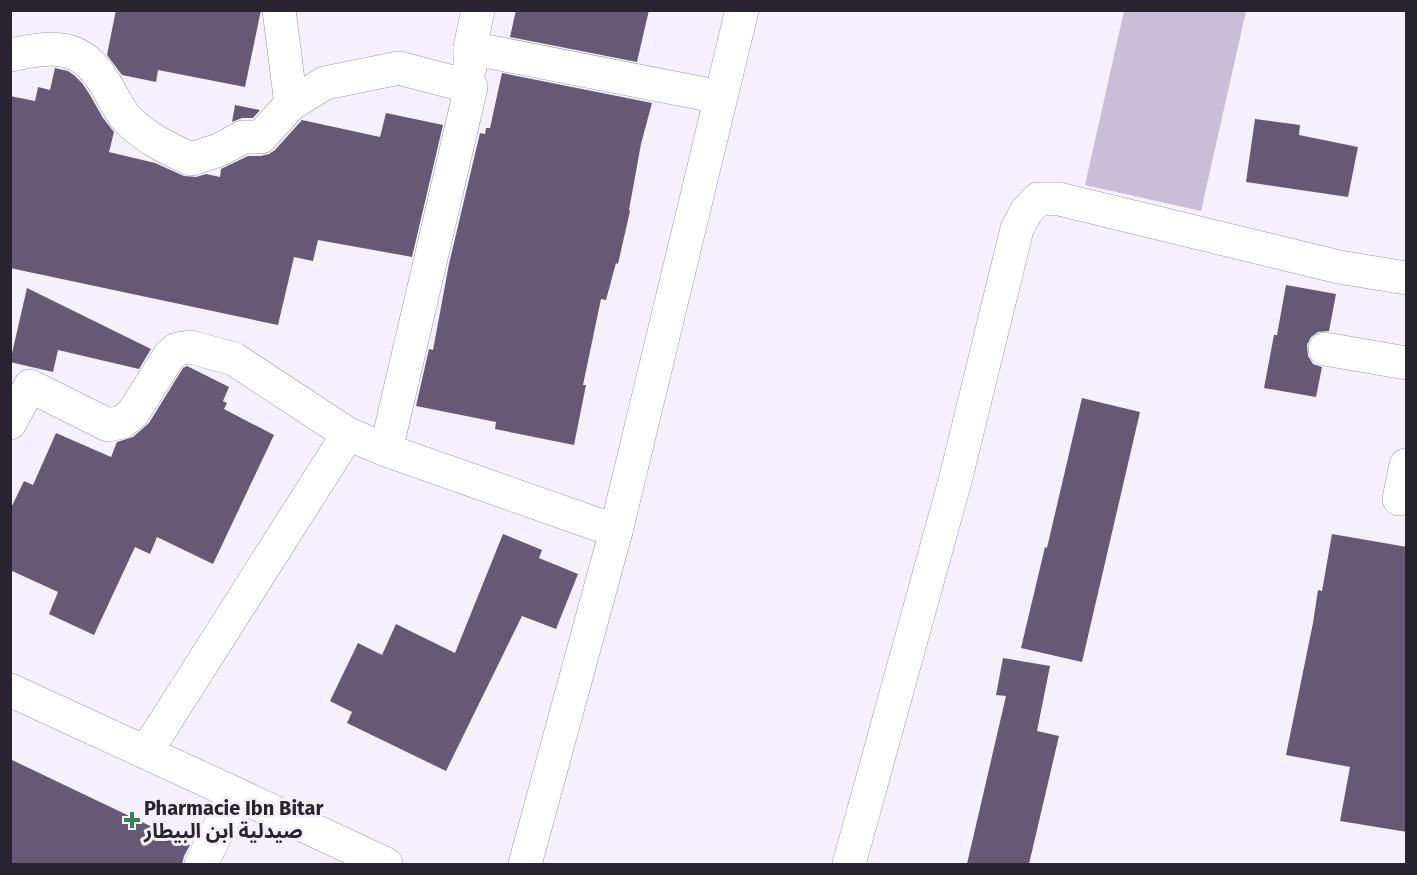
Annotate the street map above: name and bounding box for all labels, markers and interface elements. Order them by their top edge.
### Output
place label: Pharmacie Ibn Bitar صيدلية ابن البيطار [143,796,324,843]
marker: Pharmacie Ibn Bitar صيدلية ابن البيطار [125,813,139,827]

